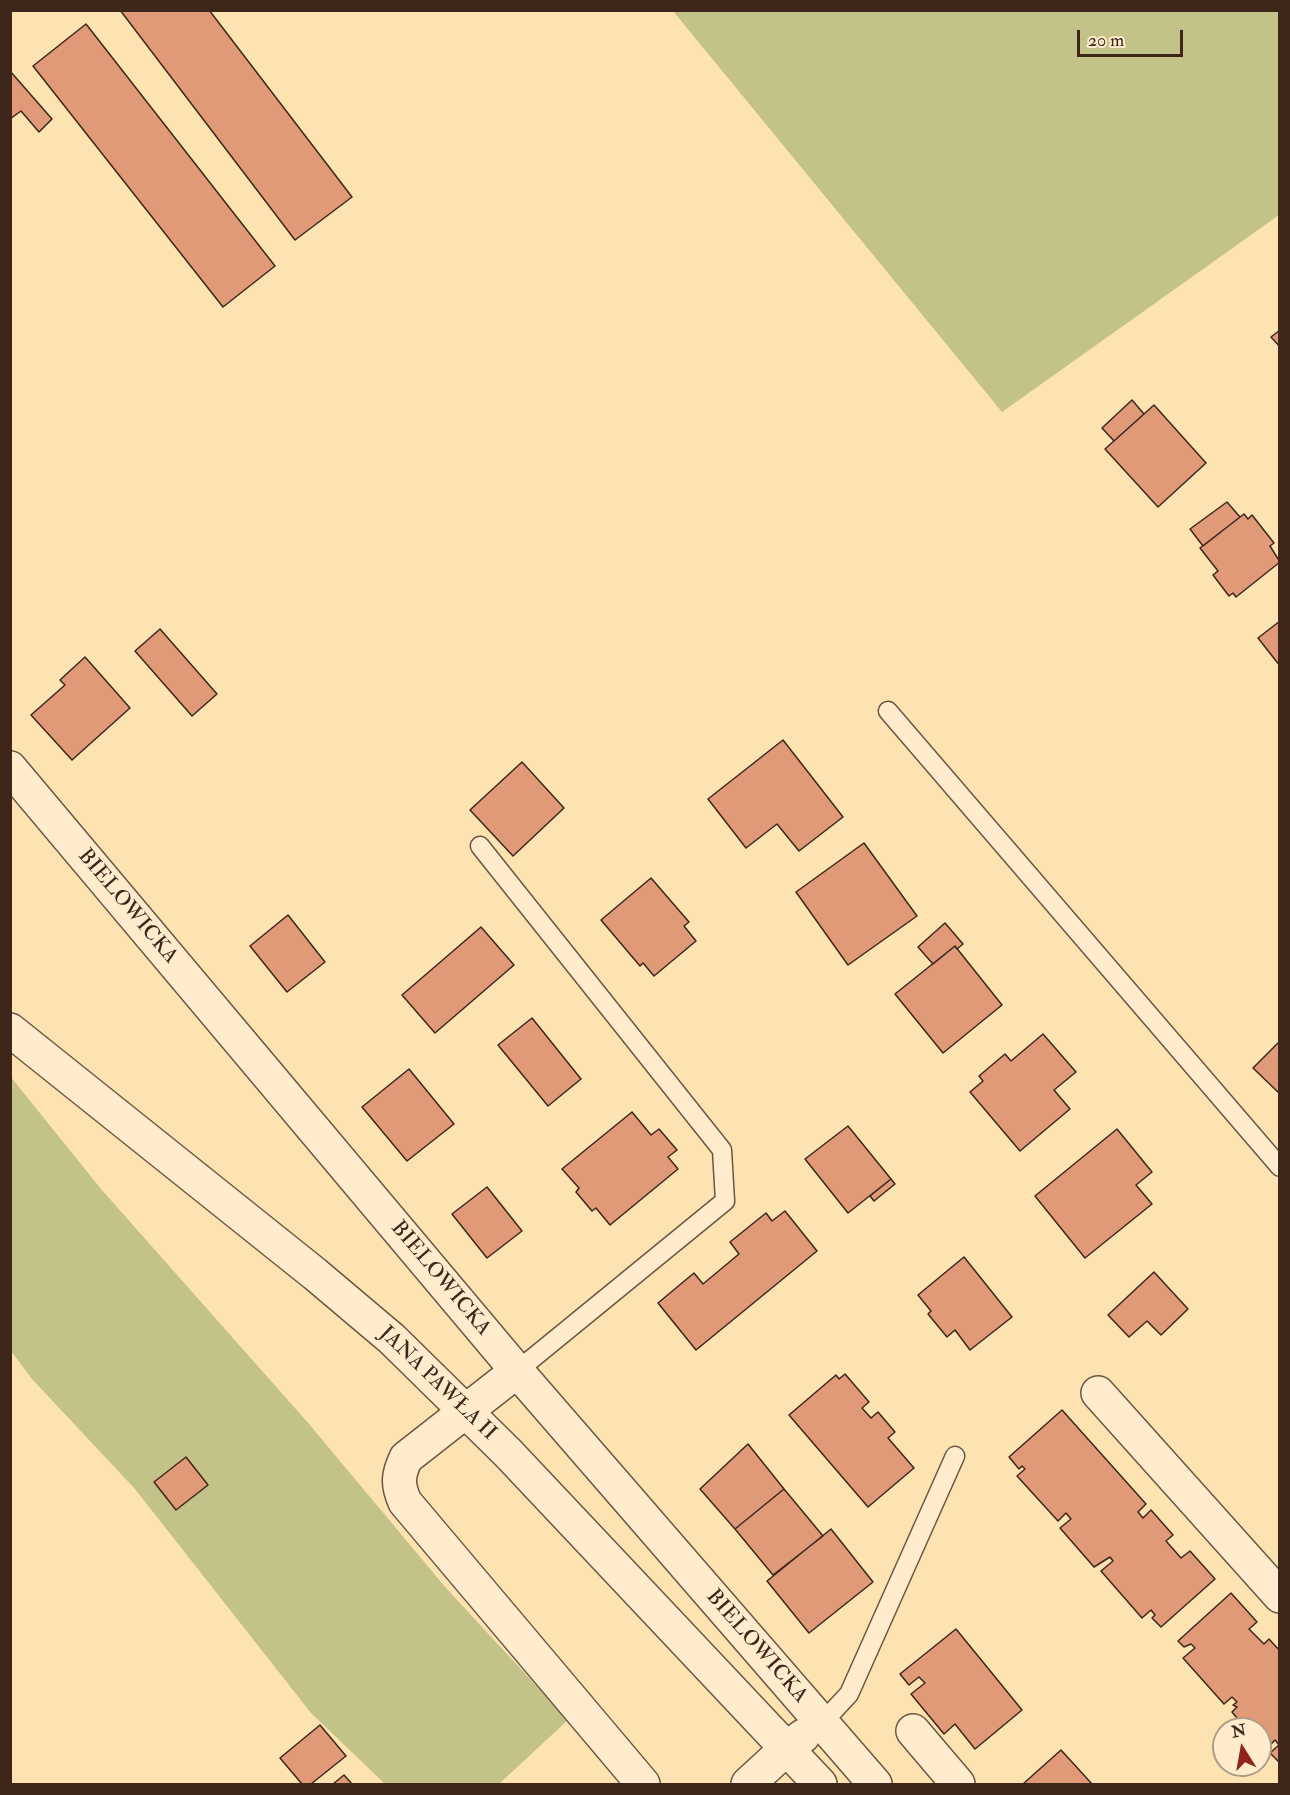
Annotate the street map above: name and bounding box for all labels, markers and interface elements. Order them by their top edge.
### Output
scale bar [1080,18,1186,56]
text: 20 m [1088,29,1124,52]
street label: BIELOWICKA [72,844,182,970]
street label: BIELOWICKA [385,1216,495,1342]
street label: JANA PAWŁA II [373,1322,501,1446]
street label: BIELOWICKA [700,1585,812,1709]
north arrow [1212,1717,1272,1777]
text: N [1230,1720,1248,1742]

